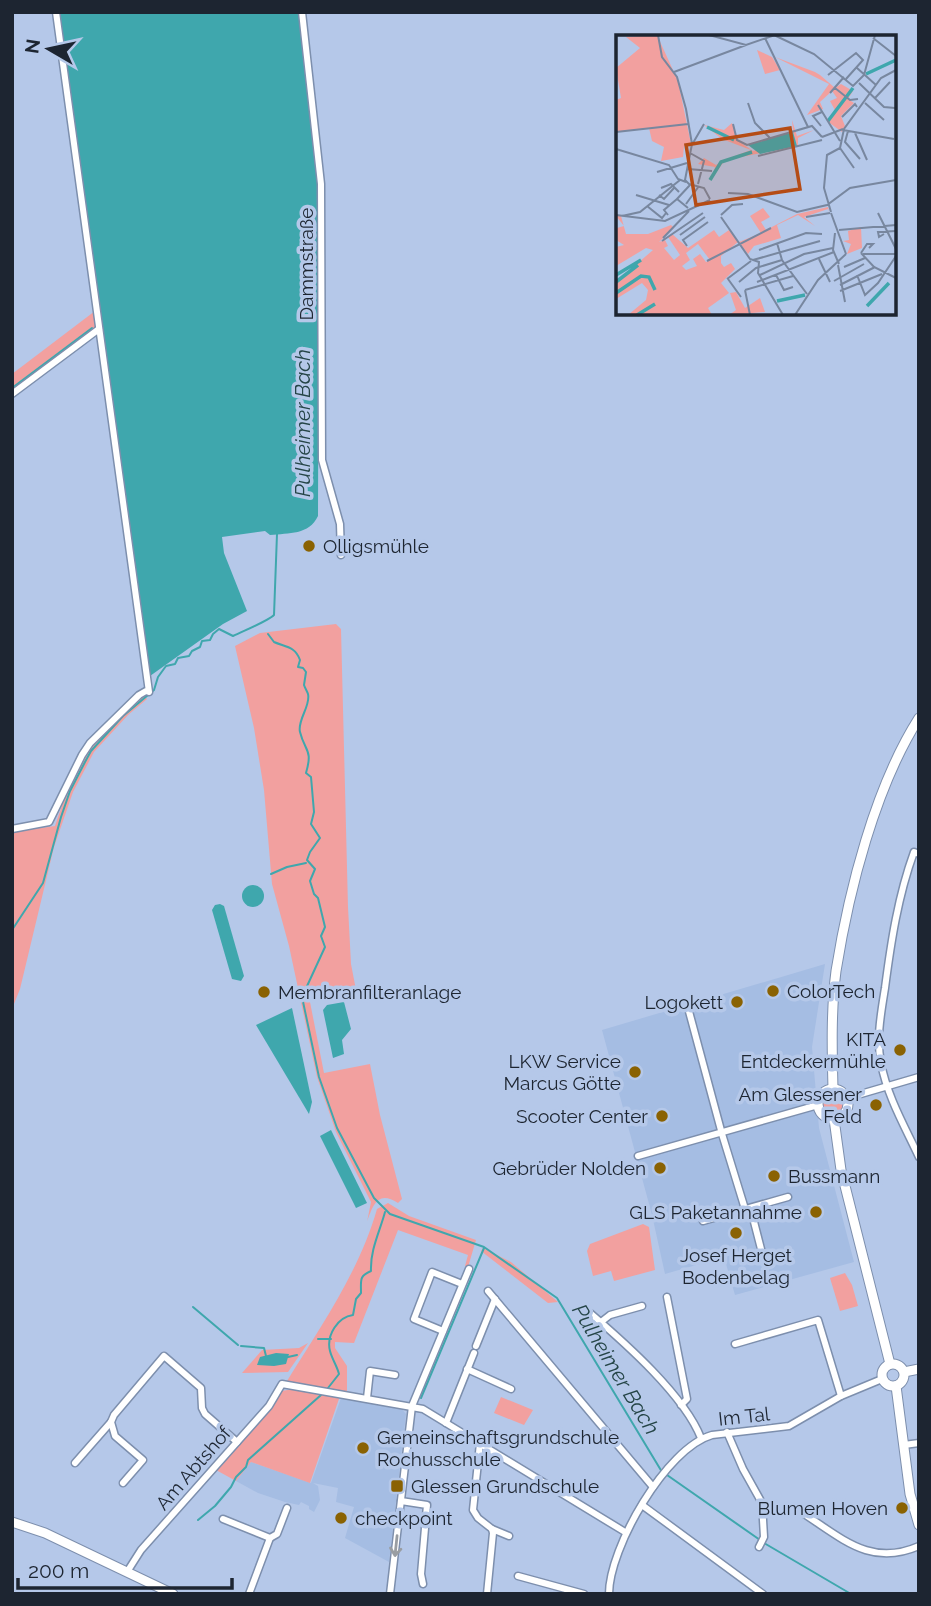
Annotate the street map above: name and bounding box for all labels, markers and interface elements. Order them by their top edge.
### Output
north arrow [14,14,84,84]
inset map [616,35,896,315]
text: N [20,37,44,55]
street label: Dammstraße [295,208,317,320]
water label: Pulheimer Bach [290,349,315,497]
place label: Olligsmühle [323,535,429,557]
marker: Olligsmühle [301,538,317,554]
place label: ColorTech [787,980,875,1002]
place label: Membranfilteranlage [278,981,461,1003]
marker: ColorTech [765,983,781,999]
marker: Membranfilteranlage [256,984,272,1000]
place label: Logokett [644,991,724,1013]
marker: Logokett [729,994,745,1010]
place label: KITA Entdeckermühle [740,1028,886,1072]
marker: KITA Entdeckermühle [892,1042,908,1058]
place label: LKW Service Marcus Götte [503,1050,621,1094]
marker: LKW Service Marcus Götte [627,1064,643,1080]
place label: Am Glessener Feld [739,1083,862,1127]
marker: Am Glessener Feld [868,1097,884,1113]
place label: Scooter Center [516,1105,648,1127]
marker: Scooter Center [654,1108,670,1124]
place label: Gebrüder Nolden [492,1157,646,1179]
marker: Gebrüder Nolden [652,1160,668,1176]
place label: Bussmann [788,1165,880,1187]
marker: Bussmann [766,1168,782,1184]
place label: GLS Paketannahme [629,1201,802,1223]
marker: GLS Paketannahme [808,1204,824,1220]
marker: Josef Herget Bodenbelag [728,1225,744,1241]
place label: Josef Herget Bodenbelag [680,1244,793,1288]
water label: Pulheimer Bach [567,1299,665,1439]
street label: Im Tal [717,1402,772,1430]
street label: Am Abtshof [151,1421,236,1514]
place label: Gemeinschaftsgrundschule Rochusschule [377,1426,619,1470]
marker: Gemeinschaftsgrundschule Rochusschule [355,1440,371,1456]
place label: Glessen Grundschule [411,1475,599,1497]
marker: Glessen Grundschule [389,1478,405,1494]
place label: Blumen Hoven [758,1497,888,1519]
marker: Blumen Hoven [894,1500,910,1516]
place label: checkpoint [355,1507,453,1529]
marker: checkpoint [333,1510,349,1526]
one-way arrow [389,1535,402,1557]
scale bar [18,1546,231,1590]
text: 200 m [28,1558,89,1583]

